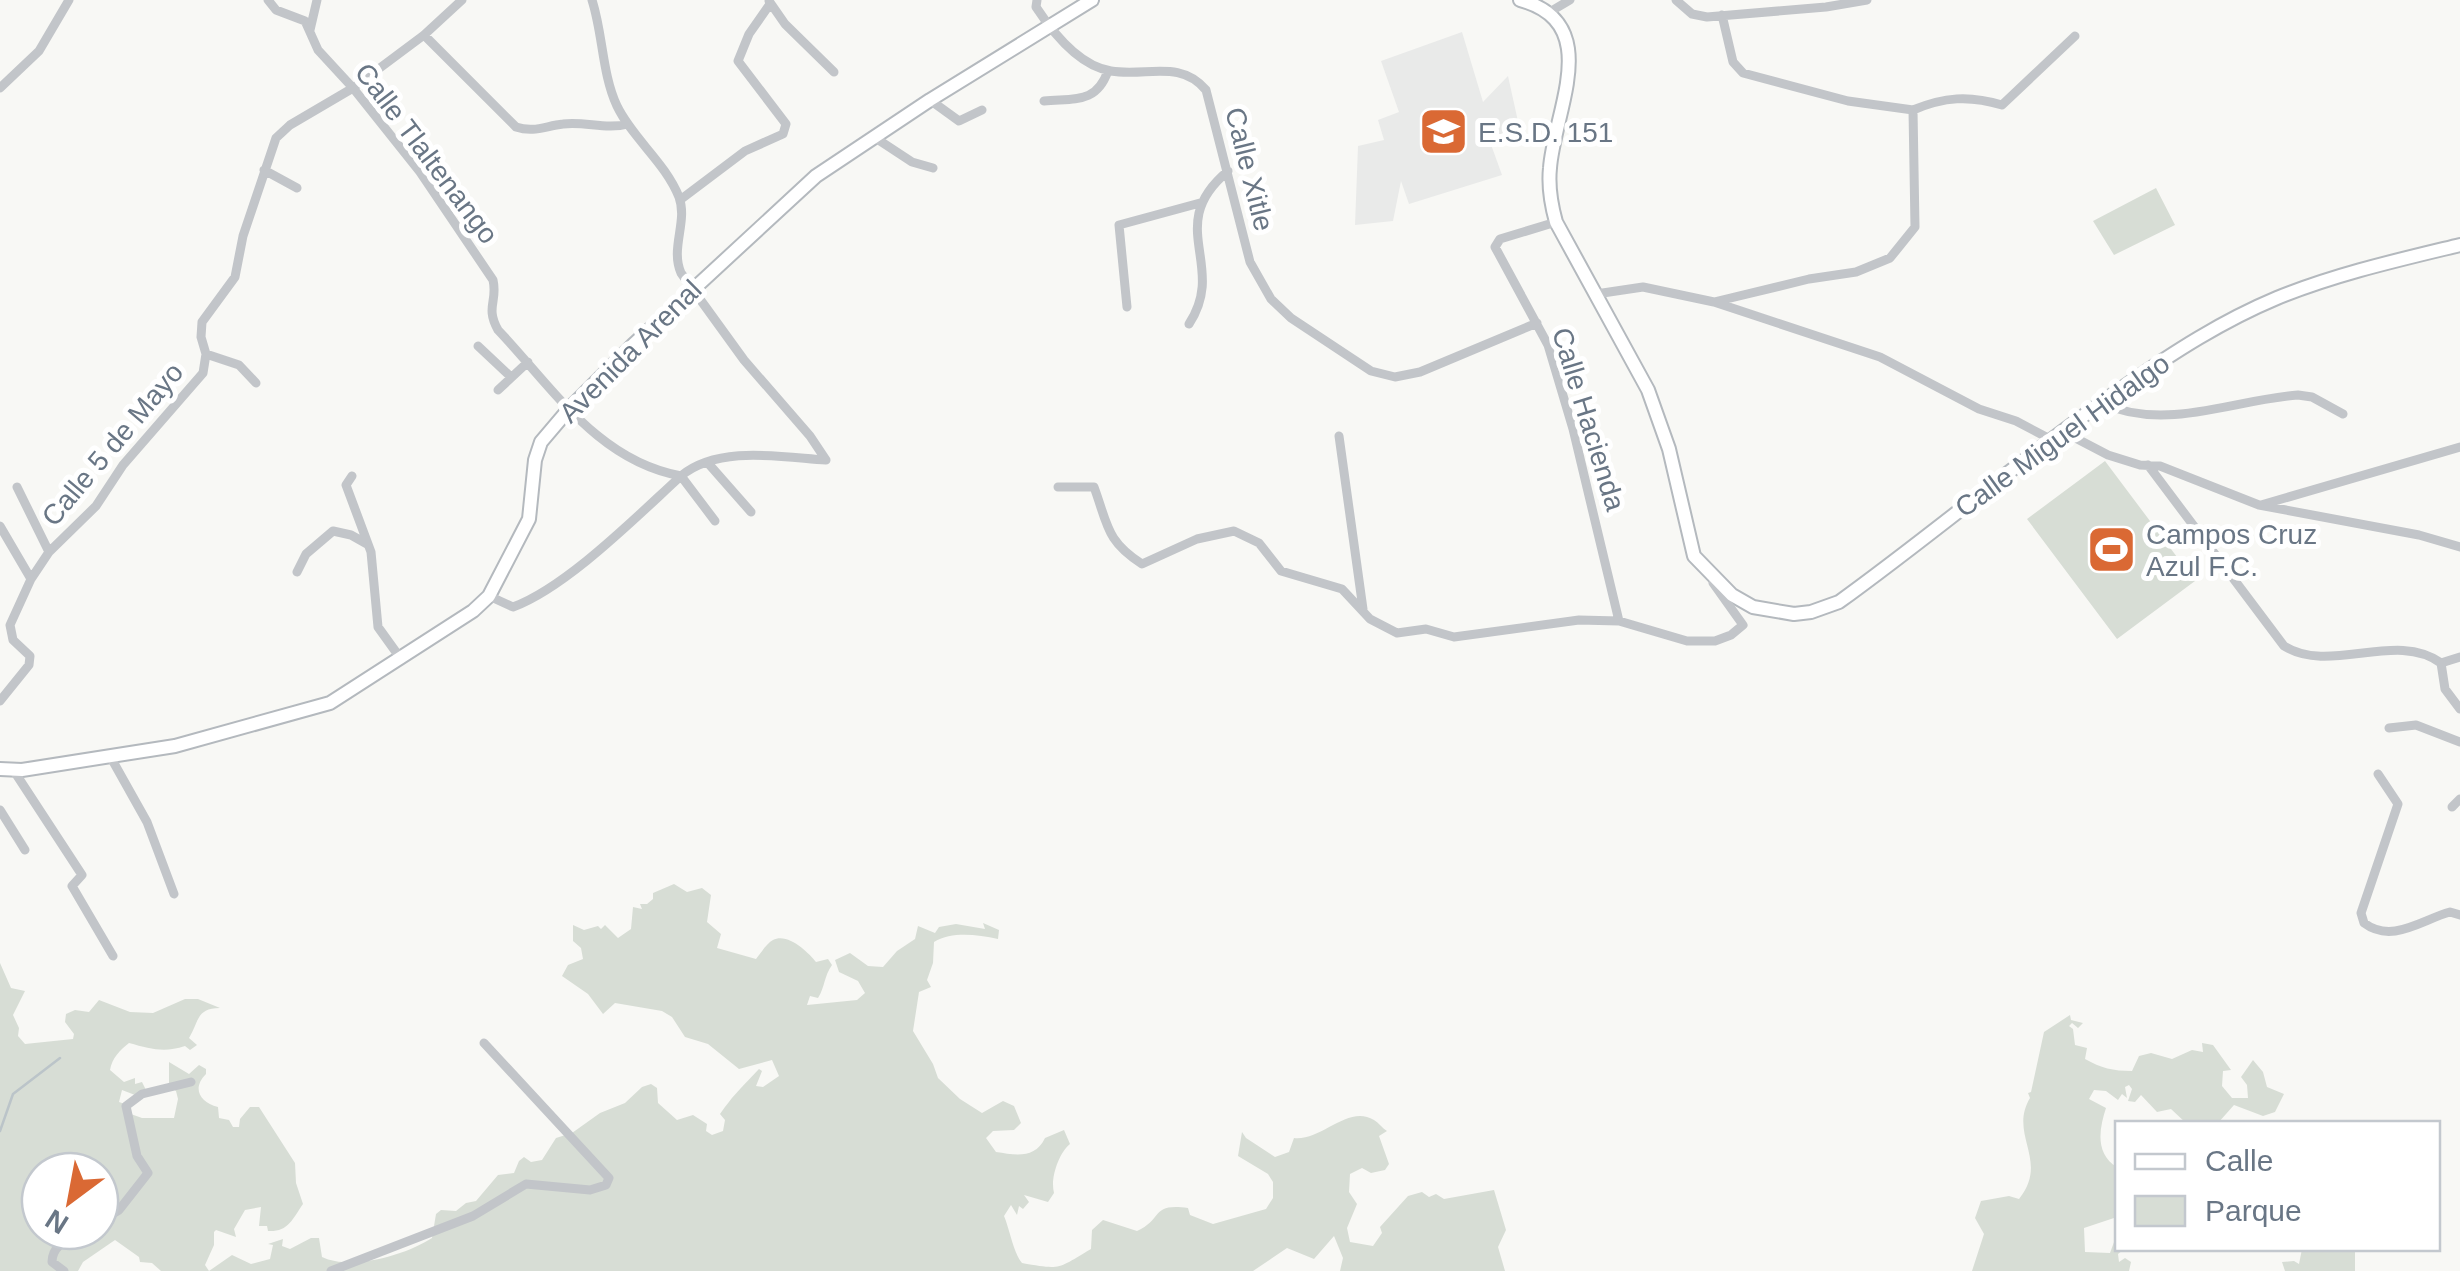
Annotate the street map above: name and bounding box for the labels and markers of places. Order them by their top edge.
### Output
school or university icon: E.S.D. 151 [1417,106,1469,158]
place label: E.S.D. 151 [1478,117,1613,148]
place label: Campos Cruz Azul F.C. [2146,519,2317,582]
sports icon: Campos Cruz Azul F.C. [2085,524,2137,576]

